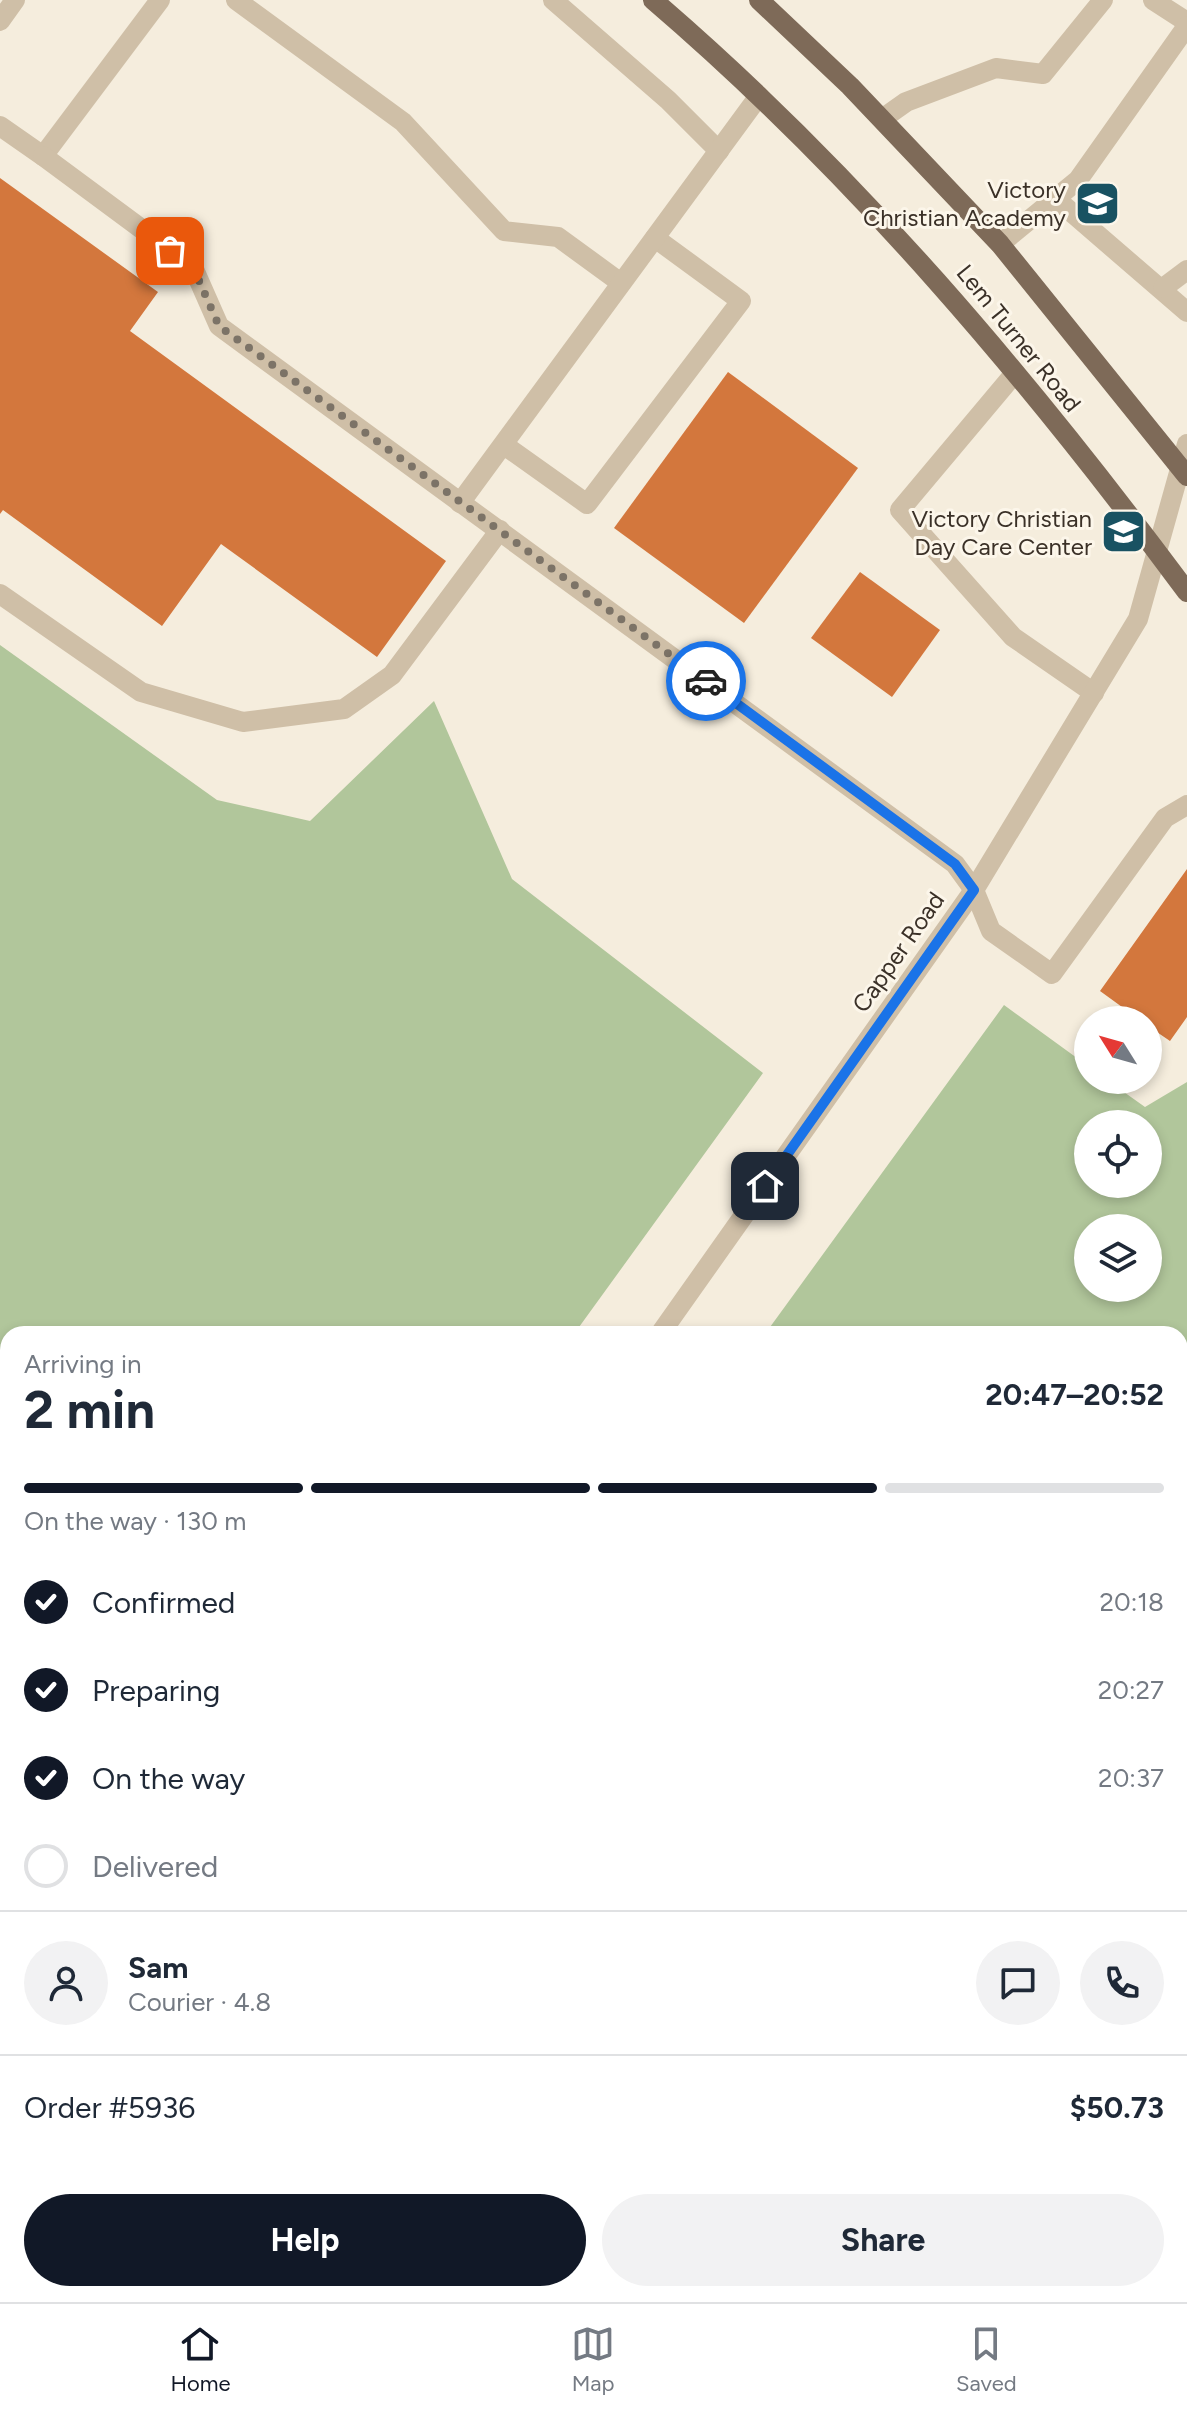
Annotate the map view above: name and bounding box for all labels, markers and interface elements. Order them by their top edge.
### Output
place label: Victory Christian Academy [863,175,1066,232]
school or university icon: Victory Christian Academy [1073,179,1121,227]
pin [136,217,204,285]
icon: bag [148,229,192,273]
street label: Lem Turner Road [951,258,1087,418]
place label: Victory Christian Day Care Center [911,504,1092,561]
school or university icon: Victory Christian Day Care Center [1099,508,1147,556]
courier [666,641,746,721]
icon: car [684,659,728,703]
street label: Capper Road [846,886,950,1018]
north arrow [1074,1006,1162,1094]
map controls [1074,1006,1162,1302]
button: locate [1074,1110,1162,1198]
pin [731,1152,799,1220]
icon: home [743,1164,787,1208]
button: layers [1074,1214,1162,1302]
text: Arriving in [24,1348,142,1380]
text: 20:47–20:52 [985,1376,1164,1413]
text: 2 min [24,1379,155,1441]
text: On the way · 130 m [24,1505,246,1537]
icon: check [24,1580,68,1624]
text: Confirmed [92,1584,235,1621]
text: 20:18 [1100,1586,1164,1618]
icon: check [24,1668,68,1712]
text: Preparing [92,1672,220,1709]
text: 20:27 [1098,1674,1164,1706]
icon: check [24,1756,68,1800]
text: On the way [92,1760,245,1797]
text: 20:37 [1098,1762,1164,1794]
text: Delivered [92,1848,218,1885]
button: person [24,1941,108,2025]
button: chat [976,1941,1060,2025]
button: phone [1080,1941,1164,2025]
text: Sam [128,1949,188,1986]
text: Courier · 4.8 [128,1986,271,2018]
text: Order #5936 [24,2089,195,2126]
text: $50.73 [1070,2089,1164,2126]
button: Help [24,2194,586,2286]
button: Share [602,2194,1164,2286]
tab: Home [170,2322,230,2397]
tab: Map [571,2322,615,2397]
tab: Saved [956,2322,1017,2397]

